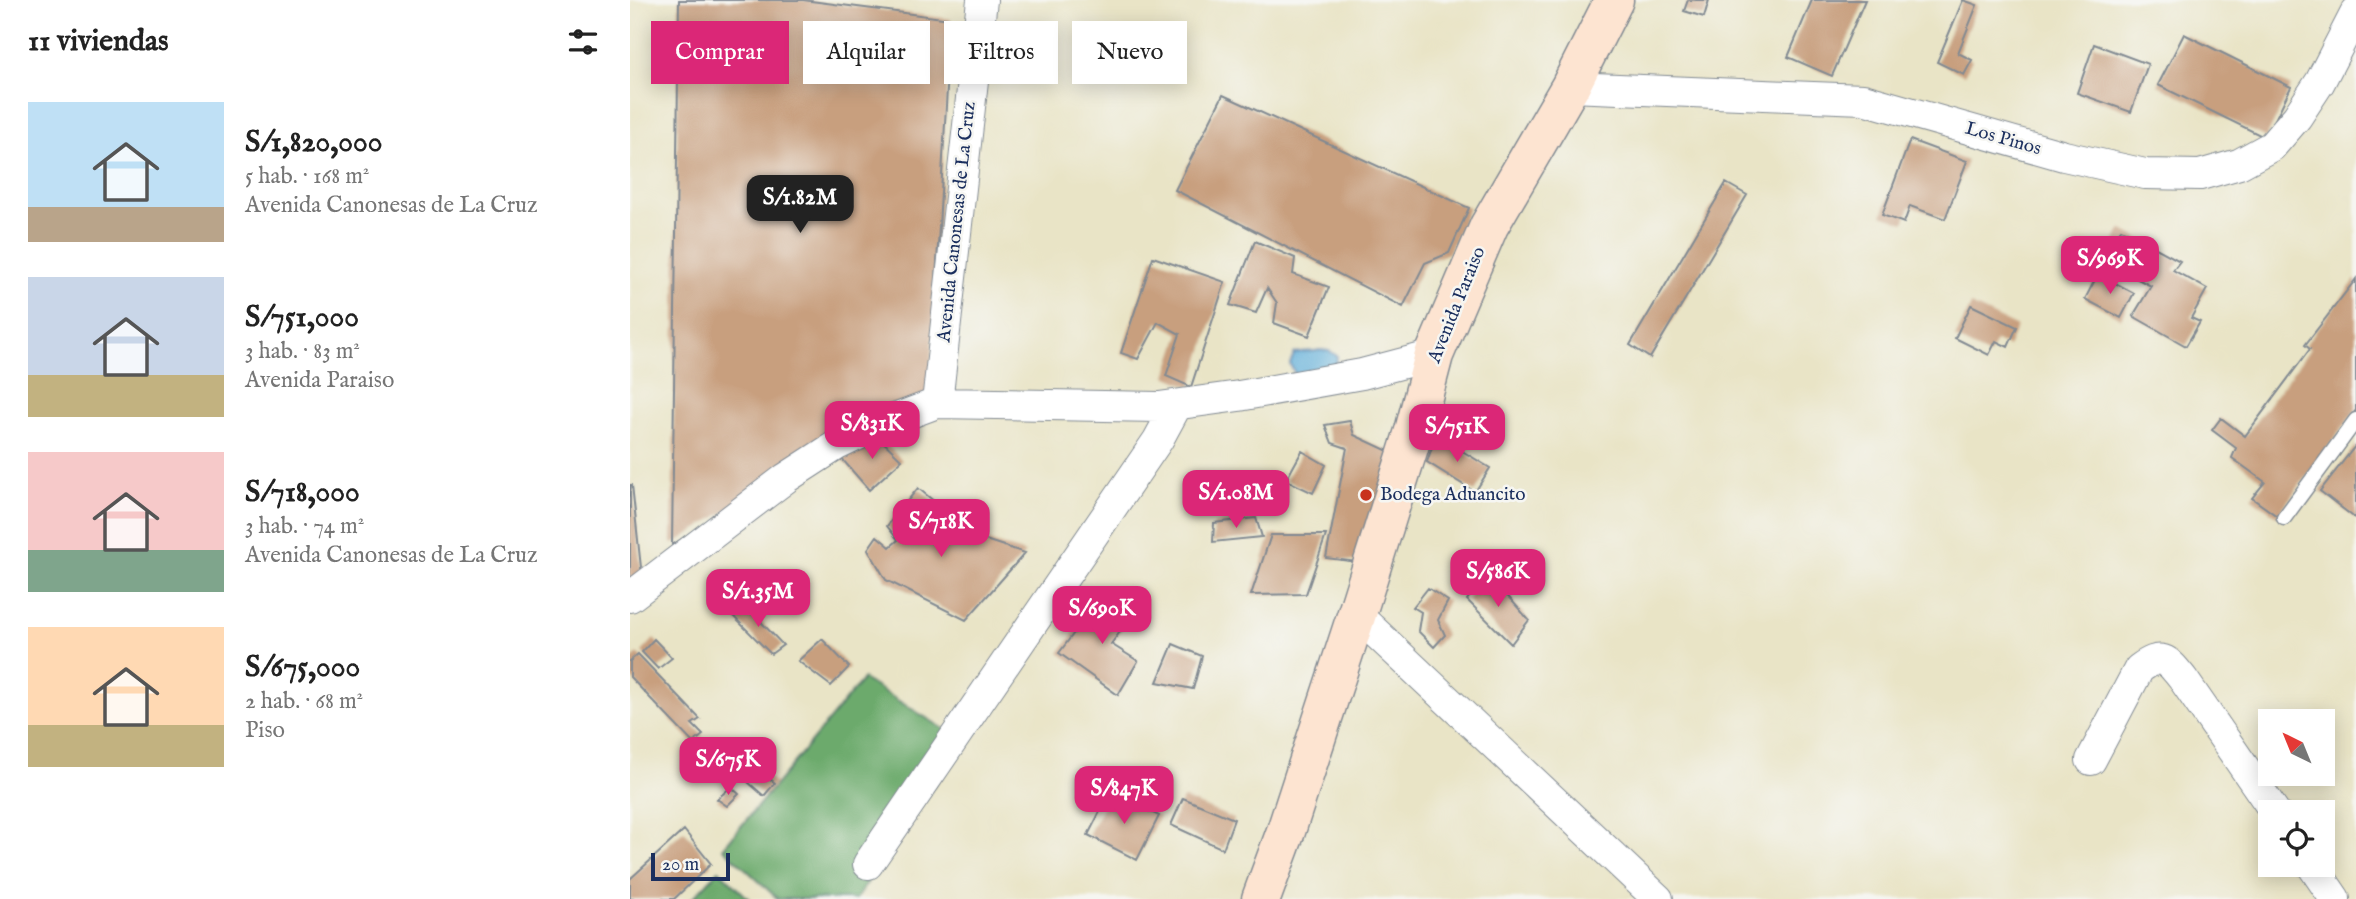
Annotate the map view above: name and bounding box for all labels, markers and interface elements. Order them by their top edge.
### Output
chip: Comprar [651,21,789,84]
chip: Alquilar [803,21,930,84]
chip: Filtros [944,21,1058,84]
chip: Nuevo [1072,21,1187,84]
text: 11 viviendas [28,23,169,61]
icon: filters [564,23,602,61]
street label: Avenida Canonesas de La Cruz [932,100,982,344]
street label: Los Pinos [1962,117,2044,161]
text: S/1,820,000 [245,124,383,162]
icon: home [84,130,168,214]
text: 5 hab. · 168 m² [245,162,369,191]
pin: S/1.82M [735,176,865,235]
text: S/1.82M [763,183,837,212]
text: Avenida Canonesas de La Cruz [245,191,538,220]
pin: S/969K [2053,236,2167,296]
street label: Avenida Paraiso [1422,243,1491,368]
text: S/969K [2077,244,2143,273]
text: S/751,000 [245,299,359,337]
icon: home [84,305,168,389]
text: 3 hab. · 83 m² [245,337,360,366]
text: Avenida Paraiso [245,366,394,395]
pin: S/831K [815,402,929,461]
pin: S/751K [1400,405,1514,464]
text: S/831K [841,409,903,438]
text: S/751K [1425,412,1489,441]
pin: S/1.08M [1171,470,1301,530]
text: S/718,000 [245,474,360,512]
text: S/1.08M [1198,478,1274,507]
icon: home [84,480,168,564]
place label: Bodega Aduancito [1380,483,1525,507]
marker: Bodega Aduancito [1358,487,1374,503]
pin: S/718K [884,500,998,559]
text: S/718K [909,507,973,536]
text: 3 hab. · 74 m² [245,512,364,541]
text: Avenida Canonesas de La Cruz [245,541,538,570]
pin: S/586K [1441,550,1555,609]
text: S/586K [1466,557,1530,586]
pin: S/1.35M [693,570,823,629]
text: S/1.35M [722,577,794,606]
pin: S/690K [1045,586,1159,646]
text: S/690K [1068,594,1136,623]
text: S/675,000 [245,649,360,687]
icon: home [84,655,168,739]
text: 2 hab. · 68 m² [245,687,363,716]
north arrow [2258,709,2334,786]
map controls [2258,709,2335,877]
text: Piso [245,716,285,745]
pin: S/675K [671,738,785,797]
text: S/675K [696,745,760,774]
pin: S/847K [1067,766,1181,826]
text: S/847K [1091,774,1157,803]
button: locate [2258,800,2335,877]
scale bar [651,850,730,882]
text: 20 m [662,853,699,877]

